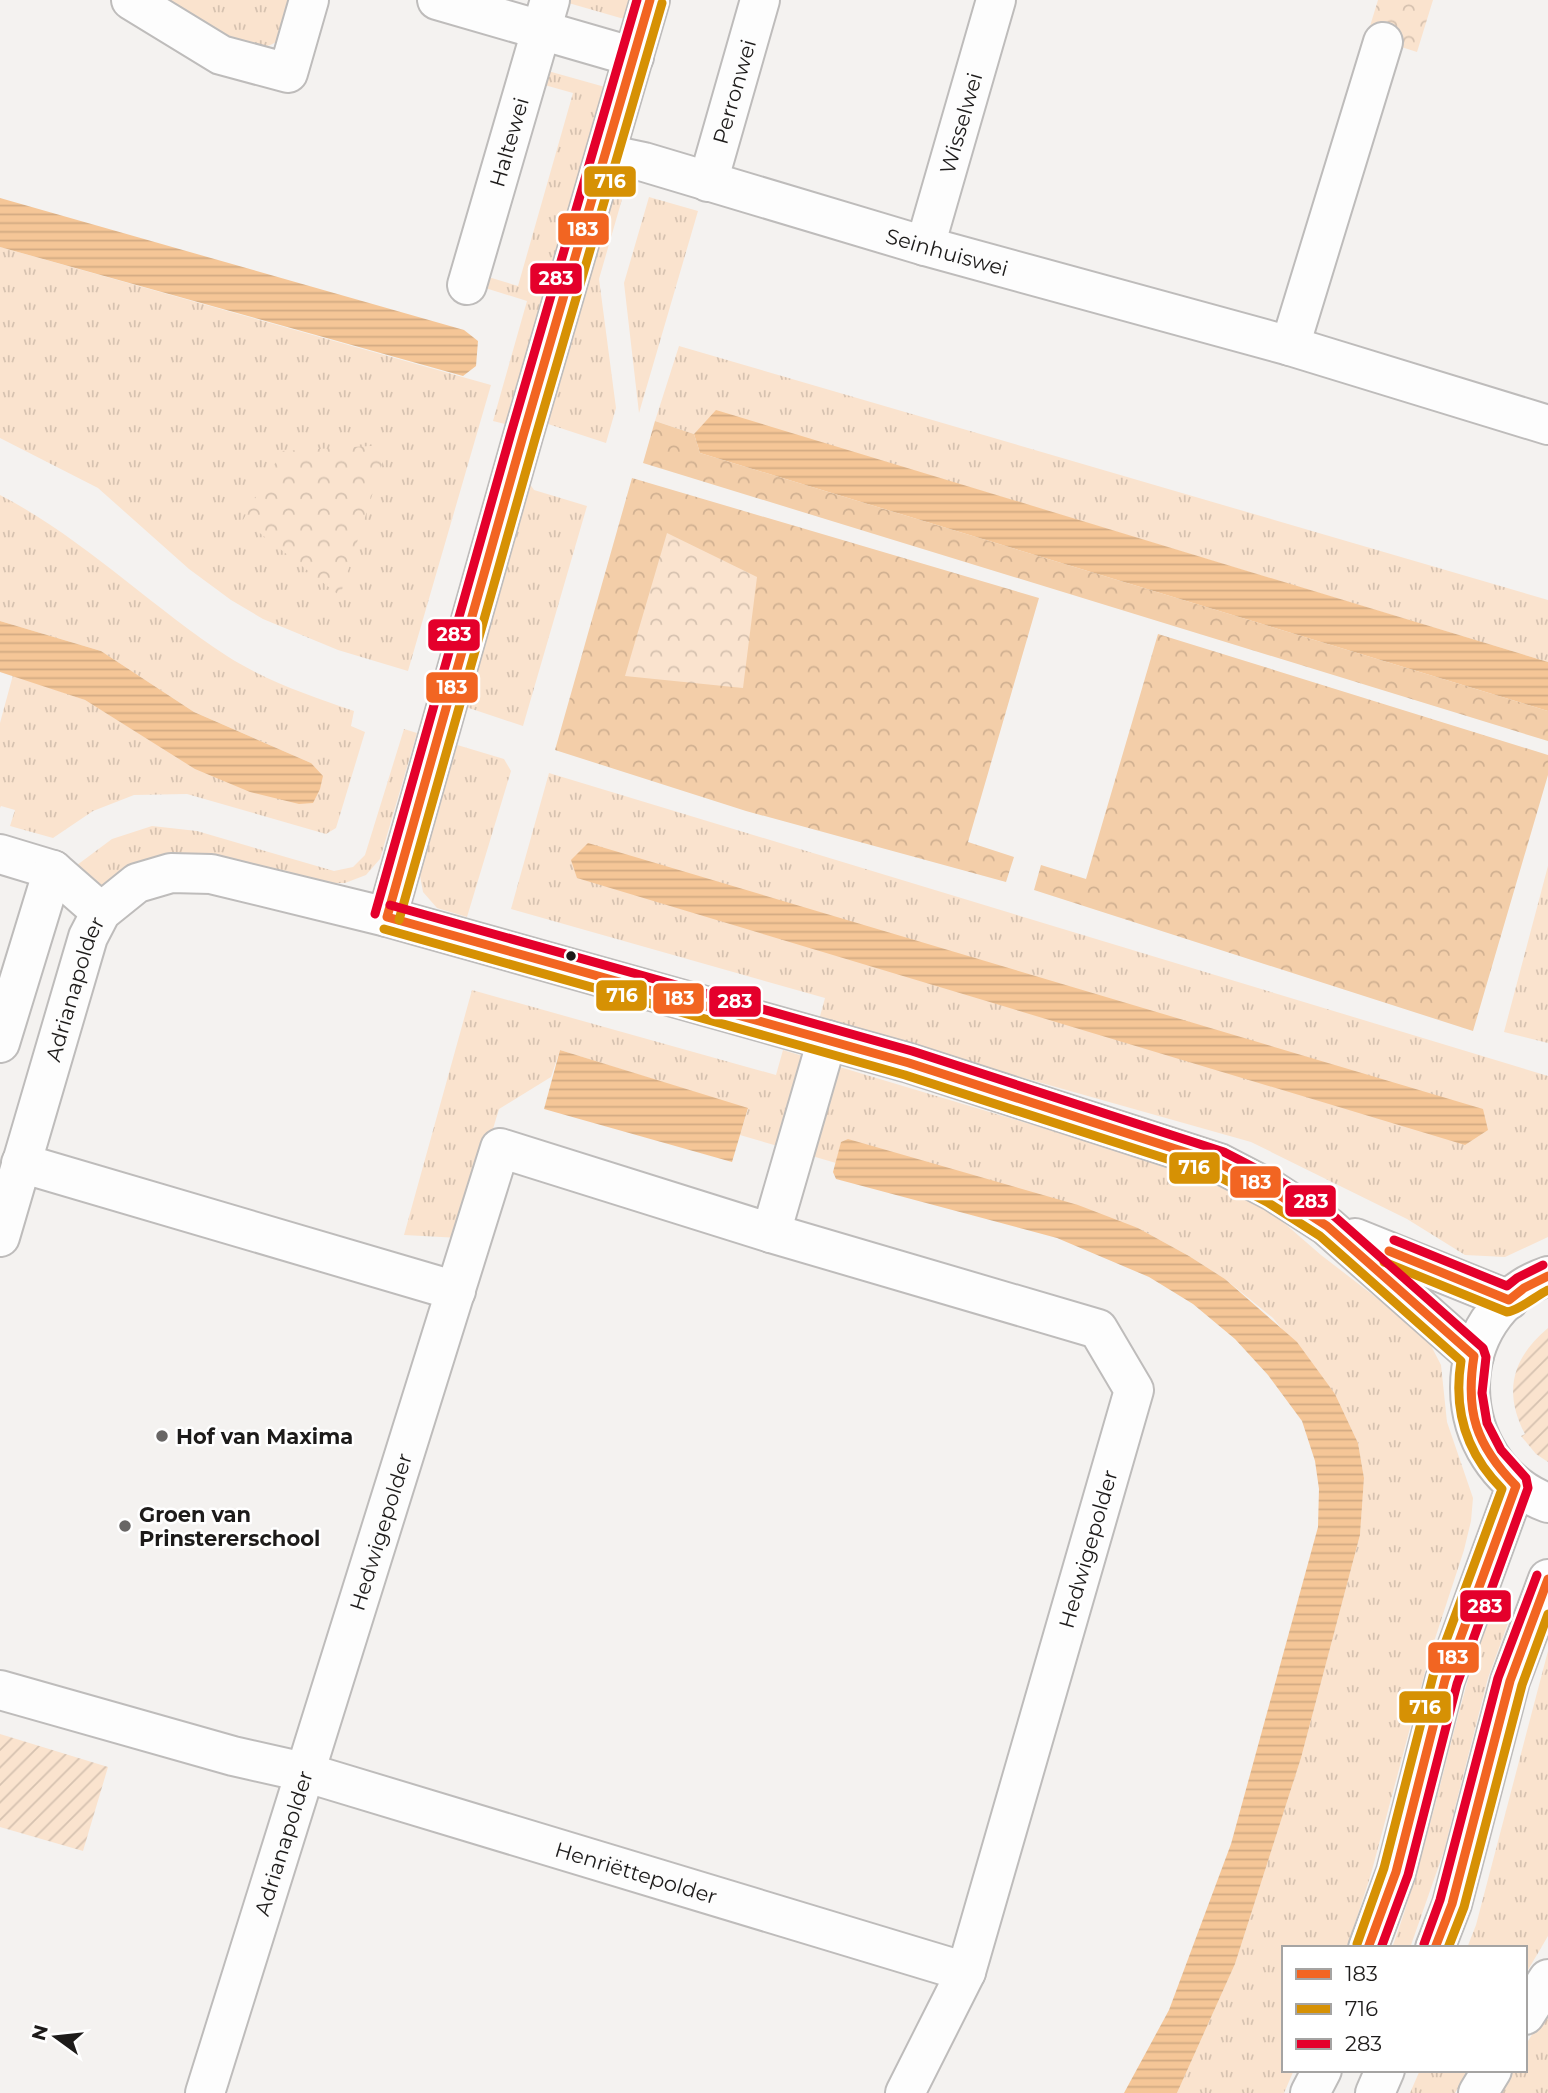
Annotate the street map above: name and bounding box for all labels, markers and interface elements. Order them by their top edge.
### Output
street label: Perronwei [707,36,761,147]
street label: Wisselwei [934,70,987,176]
street label: Haltewei [484,94,534,190]
line badge: 716 [583,165,637,198]
text: 716 [594,170,626,193]
line badge: 183 [557,212,610,246]
text: 183 [567,218,599,241]
street label: Seinhuiswei [883,223,1011,281]
line badge: 283 [529,262,583,295]
text: 283 [539,267,574,290]
line badge: 283 [427,618,481,652]
text: 283 [437,623,472,646]
line badge: 183 [425,671,479,704]
text: 183 [436,676,468,699]
street label: Adrianapolder [40,912,109,1064]
unlabelled marker [564,949,578,963]
line badge: 716 [595,979,648,1012]
line badge: 183 [652,982,705,1015]
text: 716 [606,984,638,1007]
line badge: 283 [708,985,762,1018]
text: 183 [663,987,695,1010]
text: 283 [718,990,753,1013]
line badge: 716 [1168,1151,1221,1185]
text: 716 [1178,1156,1210,1179]
line badge: 183 [1229,1165,1282,1199]
text: 183 [1240,1171,1272,1194]
line badge: 283 [1284,1184,1337,1218]
text: 283 [1294,1190,1329,1213]
place label: Hof van Maxima [176,1424,353,1449]
marker: Hof van Maxima [154,1428,170,1444]
street label: Hedwigepolder [344,1450,417,1614]
street label: Hedwigepolder [1053,1467,1123,1631]
place label: Groen van Prinstererschool [139,1502,320,1551]
marker: Groen van Prinstererschool [117,1518,133,1534]
line badge: 283 [1459,1589,1512,1623]
text: 283 [1468,1595,1503,1618]
line badge: 183 [1427,1641,1480,1674]
text: 183 [1437,1646,1469,1669]
line badge: 716 [1398,1690,1452,1724]
text: 716 [1409,1696,1441,1719]
street label: Adrianapolder [249,1767,317,1918]
street label: Henriëttepolder [552,1836,720,1909]
legend [1282,1946,1527,2072]
text: 183 [1345,1961,1378,1986]
text: 716 [1345,1996,1378,2021]
north arrow [21,2002,91,2072]
text: N [27,2022,53,2043]
text: 283 [1345,2031,1382,2056]

